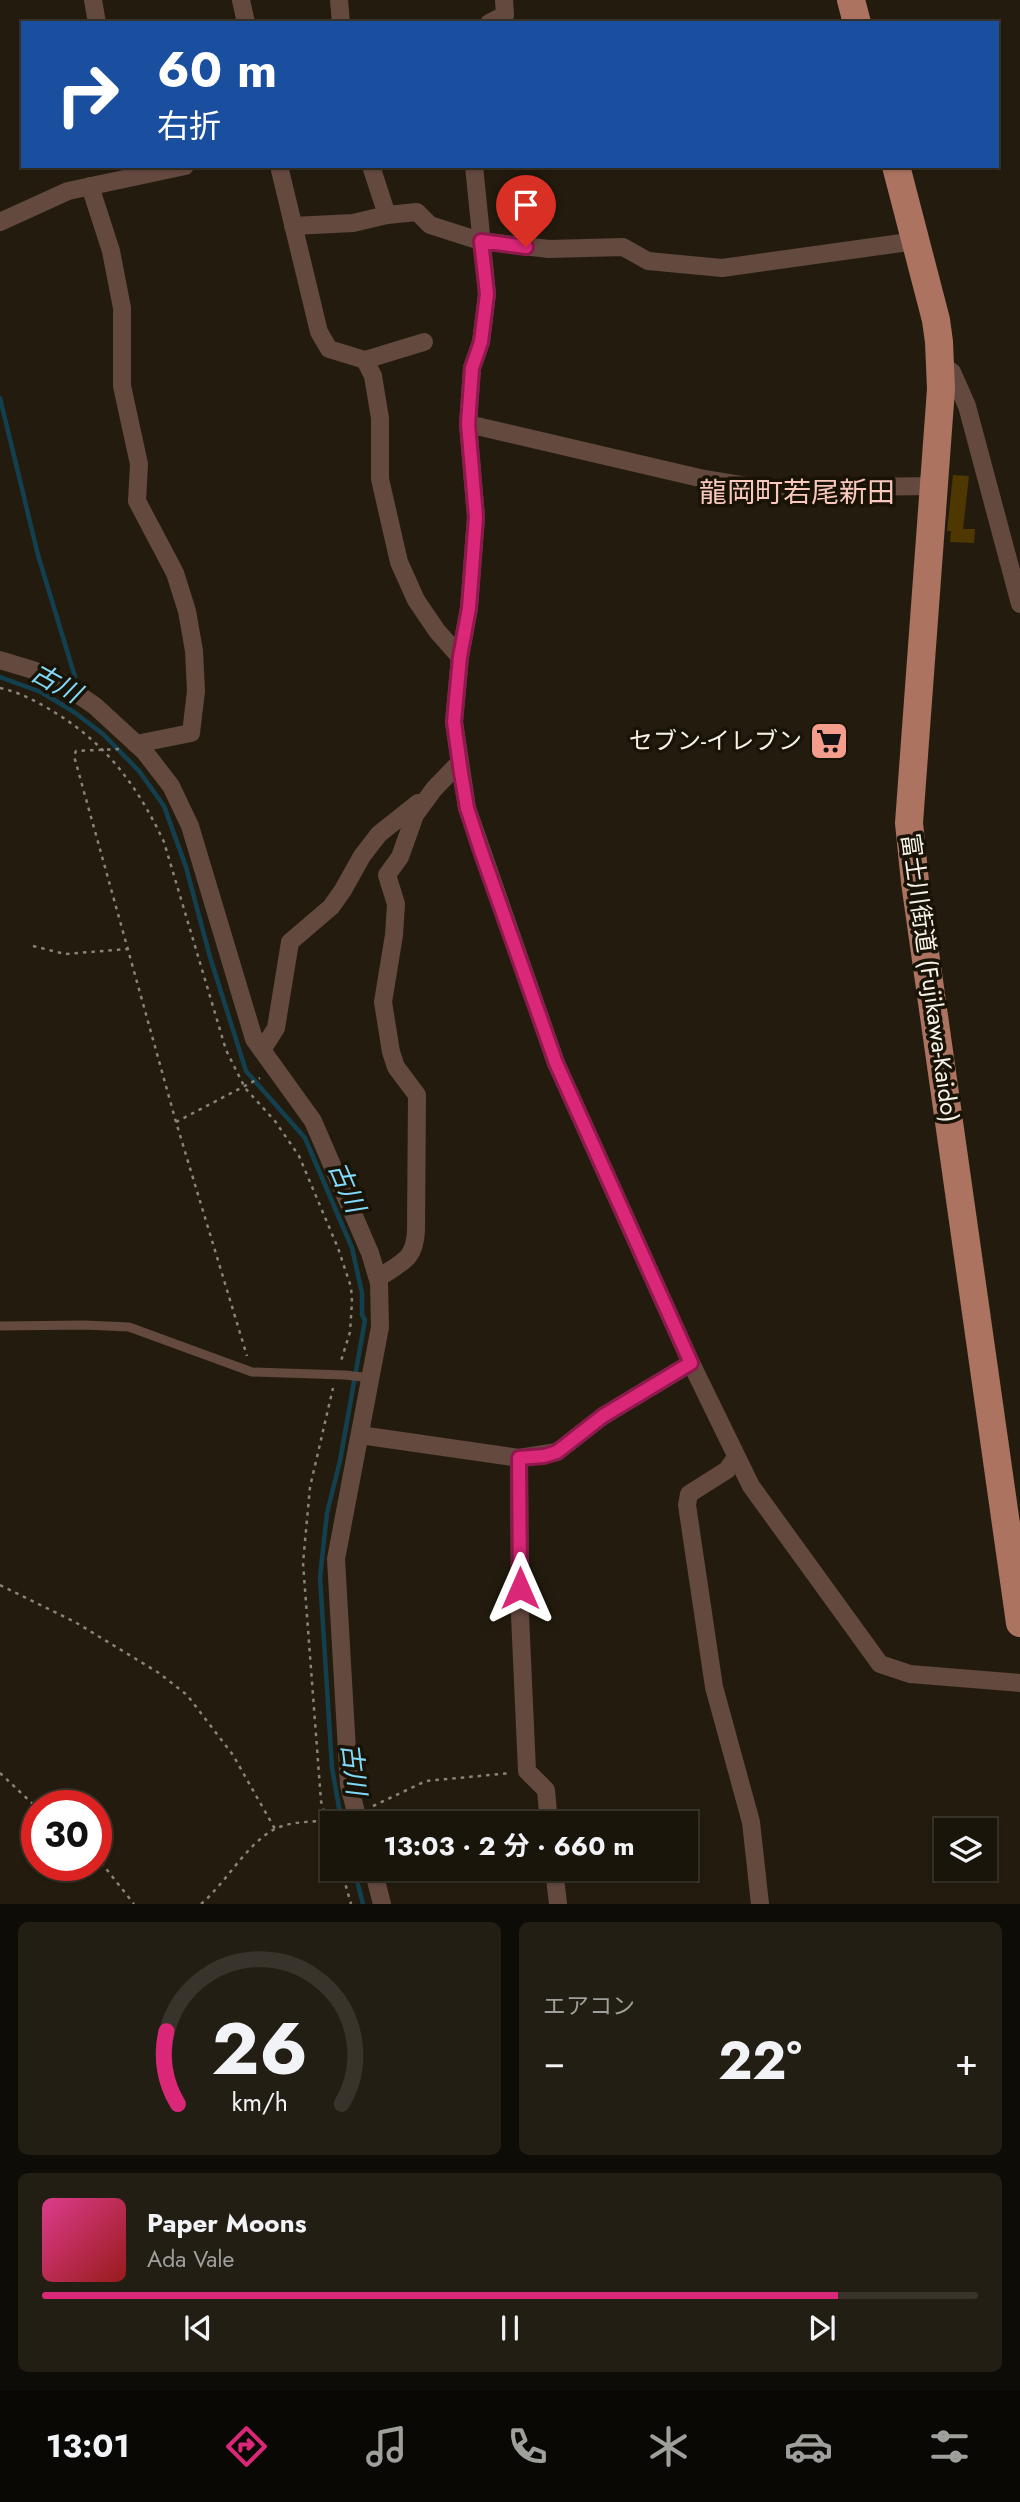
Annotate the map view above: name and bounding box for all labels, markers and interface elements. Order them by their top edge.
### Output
text: 60 m [157,35,277,105]
icon: right [42,49,133,140]
text: 右折 [157,103,221,149]
pin [496,175,556,247]
icon: arrive [507,186,545,224]
district label: 龍岡町若尾新田 [699,472,895,513]
water label: 古川 [24,654,91,714]
supermarket icon: セブン-イレブン [808,720,850,762]
place label: セブン-イレブン [629,723,802,758]
street label: 富士川街道 (Fujikawa-Kaido) [893,831,968,1125]
water label: 古川 [319,1156,376,1221]
position arrow [483,1551,557,1625]
water label: 古川 [332,1741,376,1800]
speed limit sign: 30 [21,1790,112,1881]
map controls [934,1818,997,1881]
button: layers [934,1818,997,1881]
text: 13:03 · 2 分 · 660 m [383,1827,635,1865]
text: エアコン [543,1989,635,2023]
text: 26 [211,1997,308,2102]
text: 22° [718,2023,802,2099]
text: − [543,2034,565,2089]
text: + [955,2034,978,2089]
text: km/h [231,2084,288,2120]
text: Paper Moons [147,2204,307,2242]
text: Ada Vale [147,2242,234,2276]
icon: previous [179,2309,217,2347]
icon: pause [491,2309,529,2347]
icon: next [803,2309,841,2347]
icon: directions [222,2422,271,2471]
icon: music [362,2422,411,2471]
icon: phone [503,2422,552,2471]
icon: climate [644,2422,693,2471]
icon: car [784,2422,833,2471]
icon: filters [925,2422,974,2471]
text: 13:01 [46,2423,130,2469]

